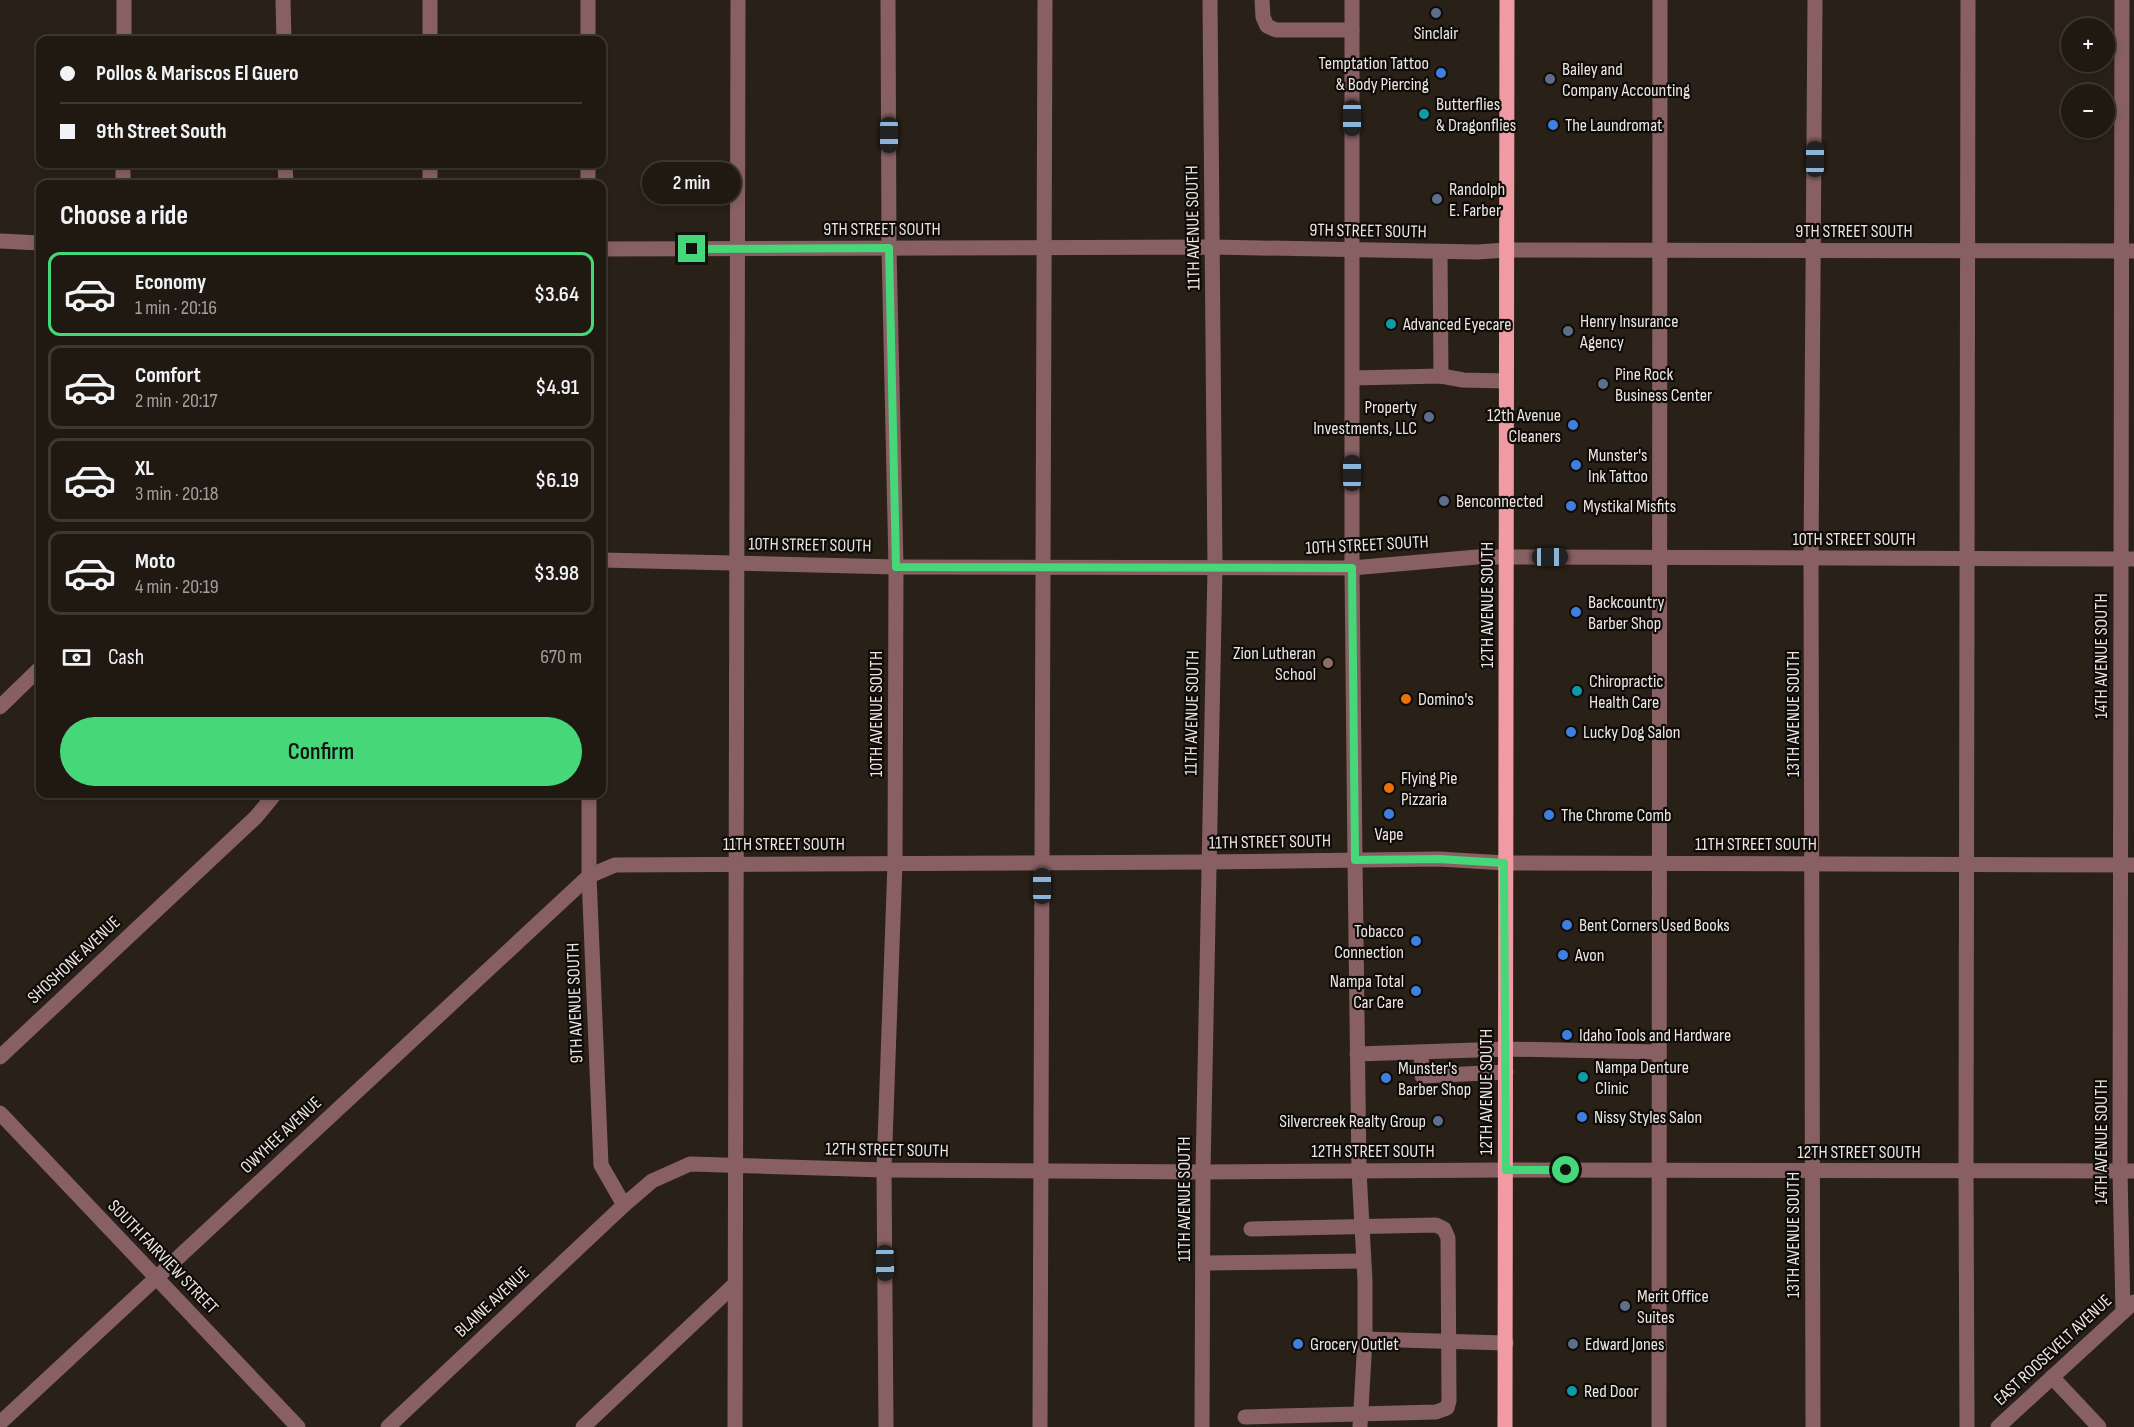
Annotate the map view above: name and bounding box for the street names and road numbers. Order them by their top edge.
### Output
street label: 11TH AVENUE SOUTH [1181,165,1205,291]
street label: 9TH STREET SOUTH [823,219,941,240]
street label: 9TH STREET SOUTH [1309,219,1427,243]
street label: 9TH STREET SOUTH [1795,221,1913,242]
street label: 10TH STREET SOUTH [1792,529,1916,550]
street label: 10TH STREET SOUTH [1305,531,1429,559]
street label: 10TH STREET SOUTH [748,533,872,557]
street label: 12TH AVENUE SOUTH [1477,542,1498,668]
street label: 14TH AVENUE SOUTH [2091,593,2112,719]
street label: 11TH AVENUE SOUTH [1180,650,1204,776]
street label: 10TH AVENUE SOUTH [866,651,887,777]
street label: 13TH AVENUE SOUTH [1783,651,1804,777]
street label: 11TH STREET SOUTH [1209,830,1331,854]
street label: 11TH STREET SOUTH [723,834,845,855]
street label: 11TH STREET SOUTH [1695,834,1817,855]
street label: SHOSHONE AVENUE [23,912,125,1008]
street label: 9TH AVENUE SOUTH [562,943,588,1063]
street label: 12TH AVENUE SOUTH [1476,1029,1497,1155]
street label: 14TH AVENUE SOUTH [2091,1079,2112,1205]
street label: OWYHEE AVENUE [236,1092,326,1178]
street label: 11TH AVENUE SOUTH [1174,1137,1195,1261]
street label: 12TH STREET SOUTH [825,1138,949,1162]
street label: 12TH STREET SOUTH [1311,1141,1435,1162]
street label: 12TH STREET SOUTH [1797,1142,1921,1163]
street label: 13TH AVENUE SOUTH [1783,1172,1804,1298]
street label: SOUTH FAIRVIEW STREET [103,1196,223,1318]
street label: BLAINE AVENUE [451,1262,533,1342]
street label: EAST ROOSEVELT AVENUE [1990,1290,2116,1410]

